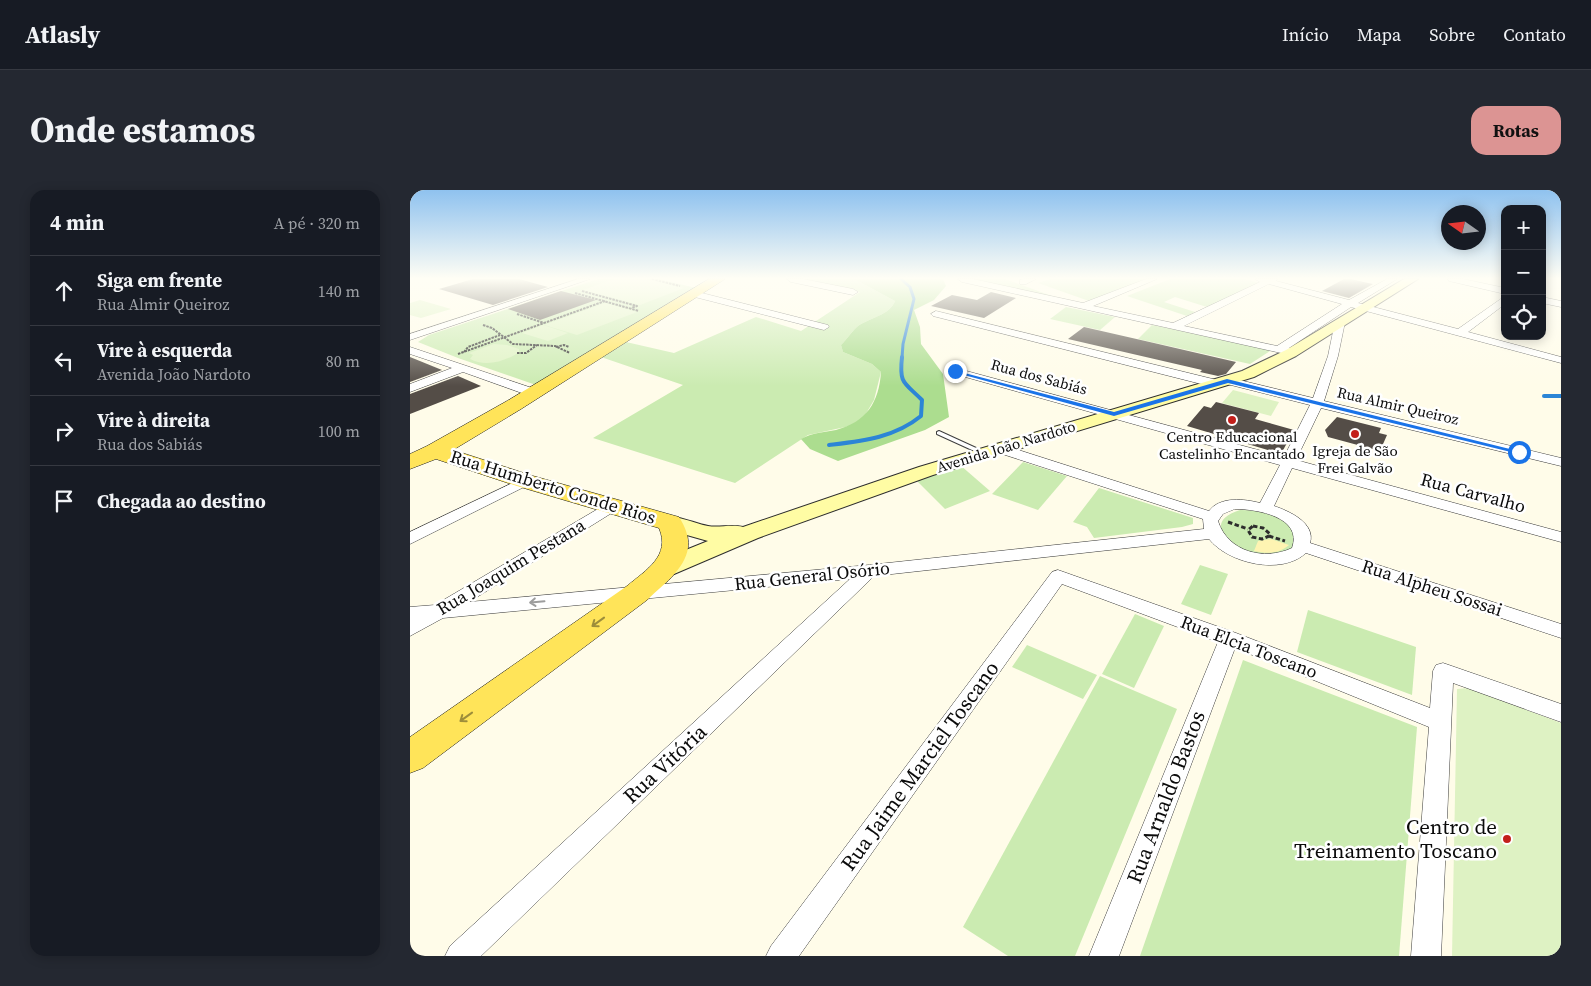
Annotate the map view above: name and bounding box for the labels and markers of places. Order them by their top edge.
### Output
marker: Centro Educacional Castelinho Encantado [1226,414,1238,426]
place label: Centro Educacional Castelinho Encantado [1159,426,1305,464]
marker: Igreja de São Frei Galvão [1349,428,1361,440]
place label: Igreja de São Frei Galvão [1312,440,1398,478]
place label: Centro de Treinamento Toscano [1294,812,1497,865]
marker: Centro de Treinamento Toscano [1501,833,1513,845]

